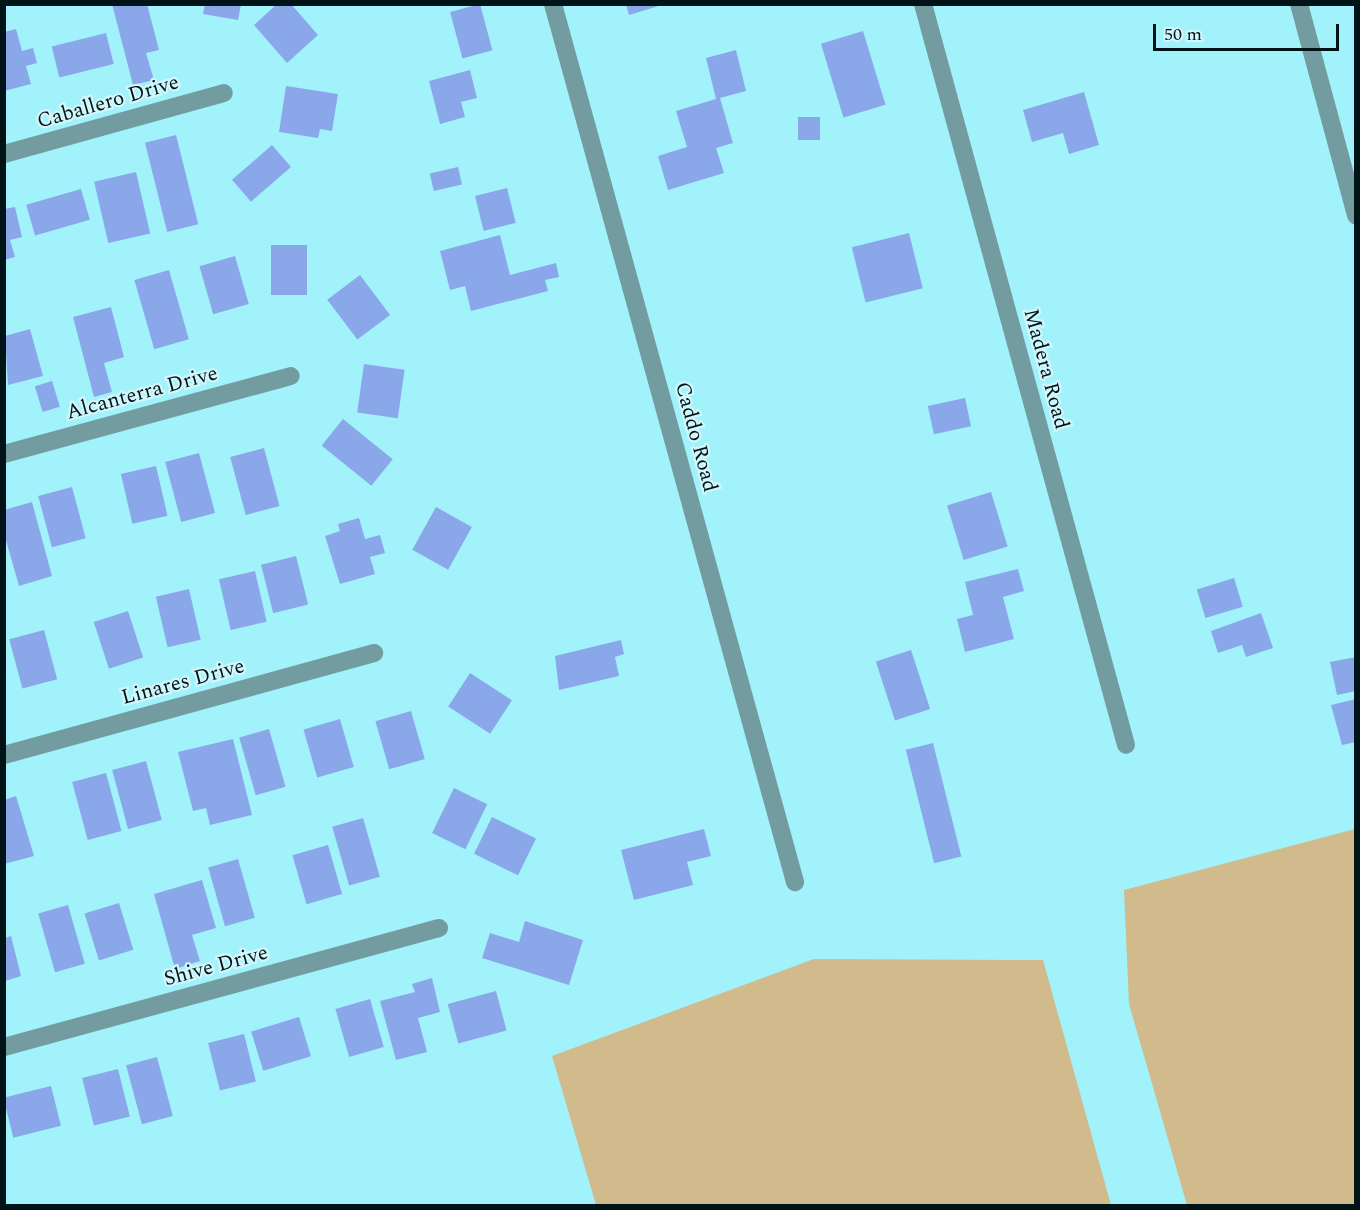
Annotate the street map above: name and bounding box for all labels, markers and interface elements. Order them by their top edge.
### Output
scale bar [1156,12,1342,50]
text: 50 m [1164,21,1202,48]
street label: Caballero Drive [34,70,182,134]
street label: Madera Road [1018,306,1074,432]
street label: Alcanterra Drive [64,361,220,425]
street label: Caddo Road [669,379,723,495]
street label: Linares Drive [119,653,247,711]
street label: Shive Drive [161,940,271,992]

